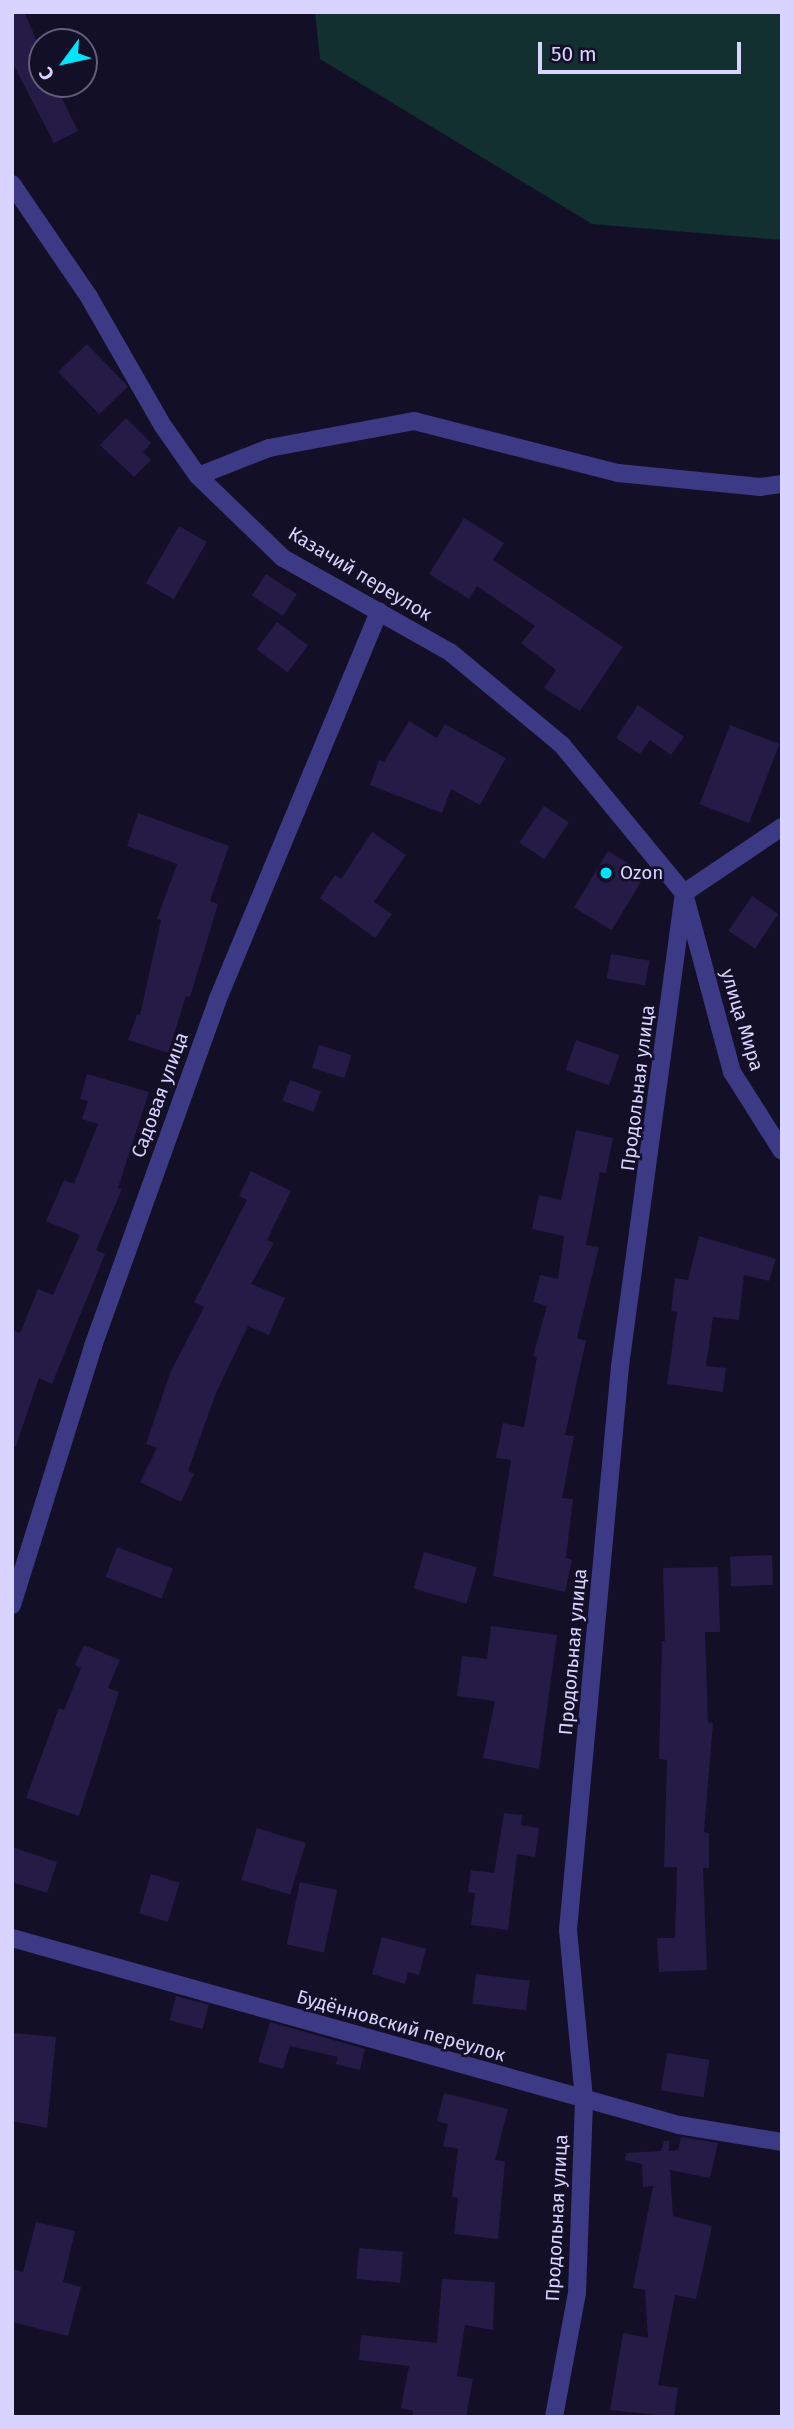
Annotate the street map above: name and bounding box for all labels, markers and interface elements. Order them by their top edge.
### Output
north arrow [28,28,98,98]
scale bar [542,28,745,72]
text: 50 m [551,41,597,67]
text: С [34,63,59,84]
street label: Казачий переулок [284,522,436,626]
place label: Ozon [620,862,663,884]
marker: Ozon [598,865,614,881]
street label: улица Мира [716,966,768,1074]
street label: Продольная улица [616,1004,660,1172]
street label: Садовая улица [127,1029,193,1161]
street label: Продольная улица [554,1568,592,1736]
street label: Будённовский переулок [294,1985,508,2067]
street label: Продольная улица [541,2134,573,2302]

